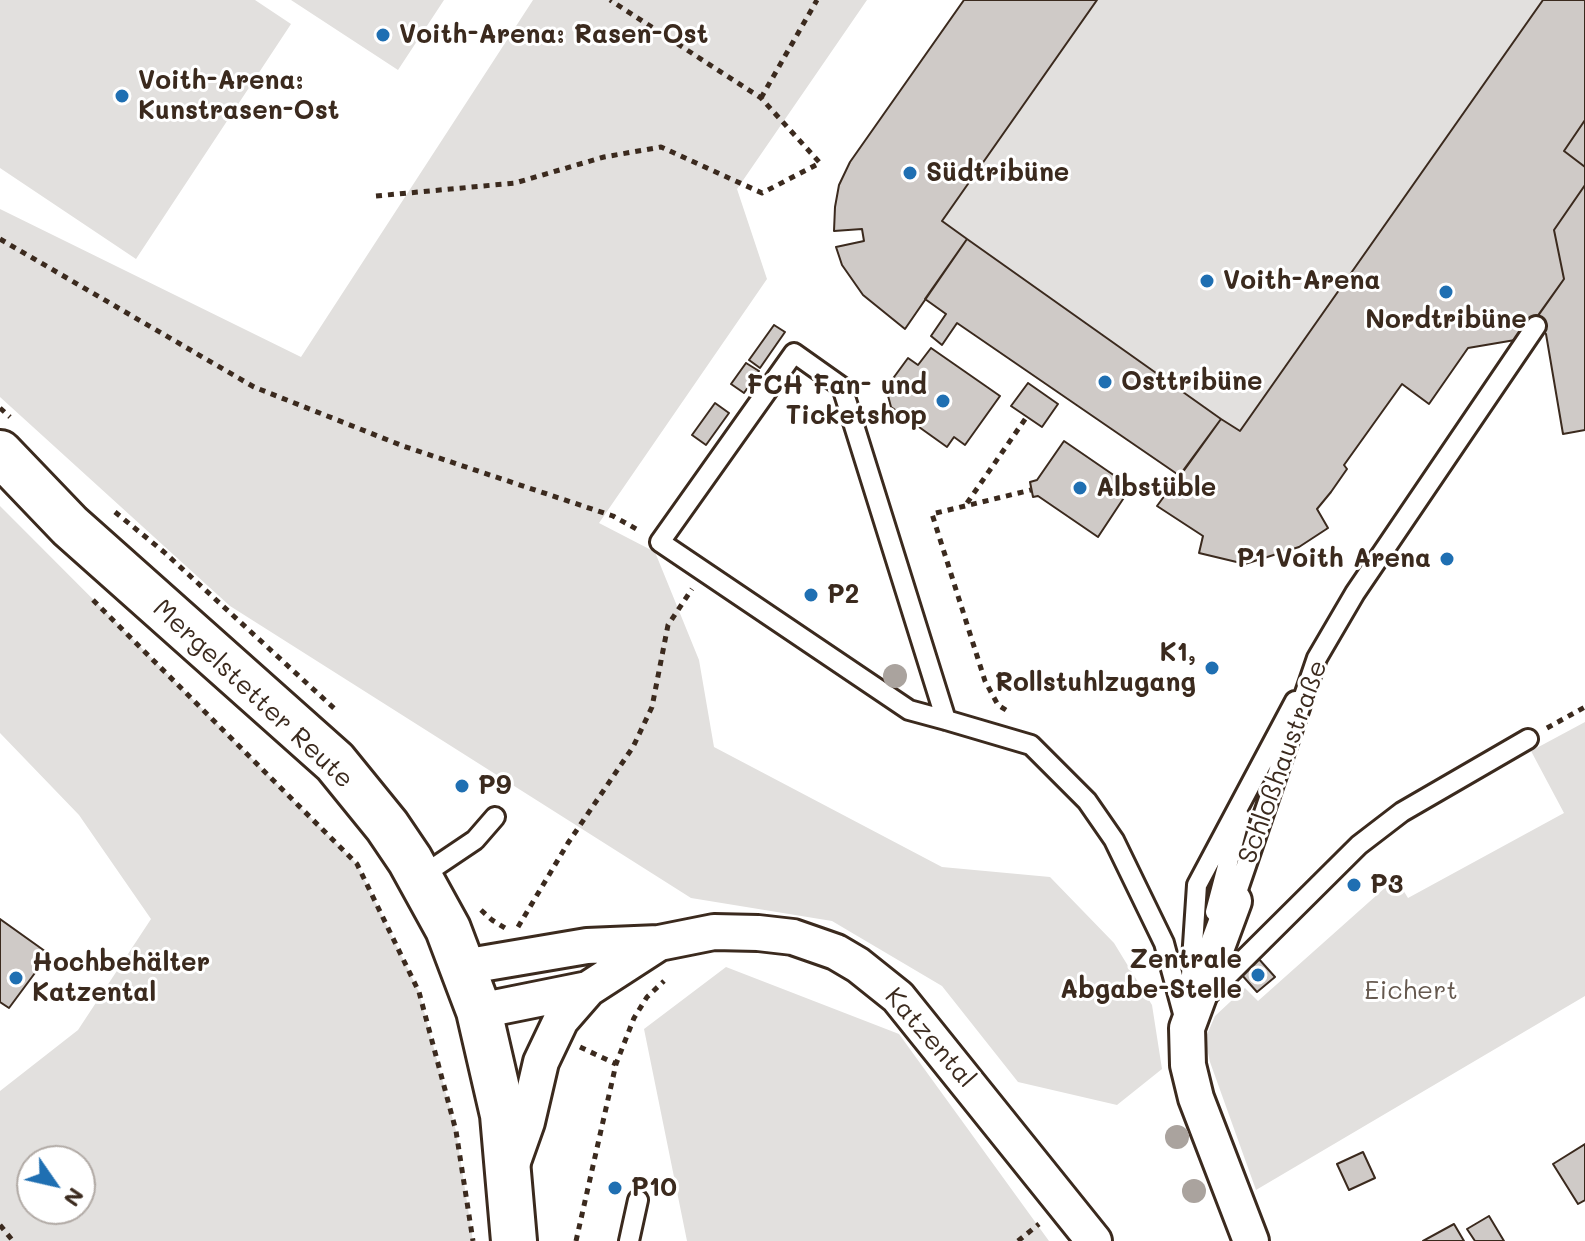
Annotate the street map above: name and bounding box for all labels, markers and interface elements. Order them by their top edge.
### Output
place label: Voith-Arena: Rasen-Ost [399,19,708,51]
marker: Voith-Arena: Rasen-Ost [374,26,392,44]
place label: Voith-Arena: Kunstrasen-Ost [138,65,339,126]
marker: Voith-Arena: Kunstrasen-Ost [113,87,131,105]
place label: Südtribüne [926,157,1069,189]
marker: Südtribüne [901,164,919,182]
place label: Voith-Arena [1223,265,1380,297]
marker: Voith-Arena [1198,272,1216,290]
marker: Nordtribüne [1437,283,1455,301]
place label: Nordtribüne [1365,304,1527,336]
place label: Osttribüne [1121,366,1262,398]
place label: FCH Fan- und Ticketshop [747,370,927,432]
marker: Osttribüne [1096,373,1114,391]
marker: FCH Fan- und Ticketshop [934,392,952,410]
place label: Albstüble [1096,472,1216,504]
marker: Albstüble [1071,479,1089,497]
place label: P1 Voith Arena [1237,543,1431,575]
marker: P1 Voith Arena [1438,550,1456,568]
place label: P2 [827,579,859,611]
marker: P2 [802,586,820,604]
street label: Mergelstetter Reute [146,593,360,795]
place label: K1, Rollstuhlzugang [995,637,1196,698]
street label: Schloßhaustraße [1232,656,1334,868]
marker: K1, Rollstuhlzugang [1203,659,1221,677]
place label: P9 [478,770,511,802]
marker: P9 [453,777,471,795]
place label: P3 [1370,869,1403,901]
marker: P3 [1345,876,1363,894]
place label: Zentrale Abgabe-Stelle [1060,944,1242,1006]
place label: Hochbehälter Katzental [32,947,210,1008]
marker: Zentrale Abgabe-Stelle [1249,966,1267,984]
marker: Hochbehälter Katzental [7,969,25,987]
park label: Eichert [1364,975,1458,1007]
street label: Katzental [878,982,982,1094]
north arrow [16,1145,96,1225]
place label: P10 [631,1172,677,1204]
marker: P10 [606,1179,624,1197]
text: N [58,1183,91,1213]

